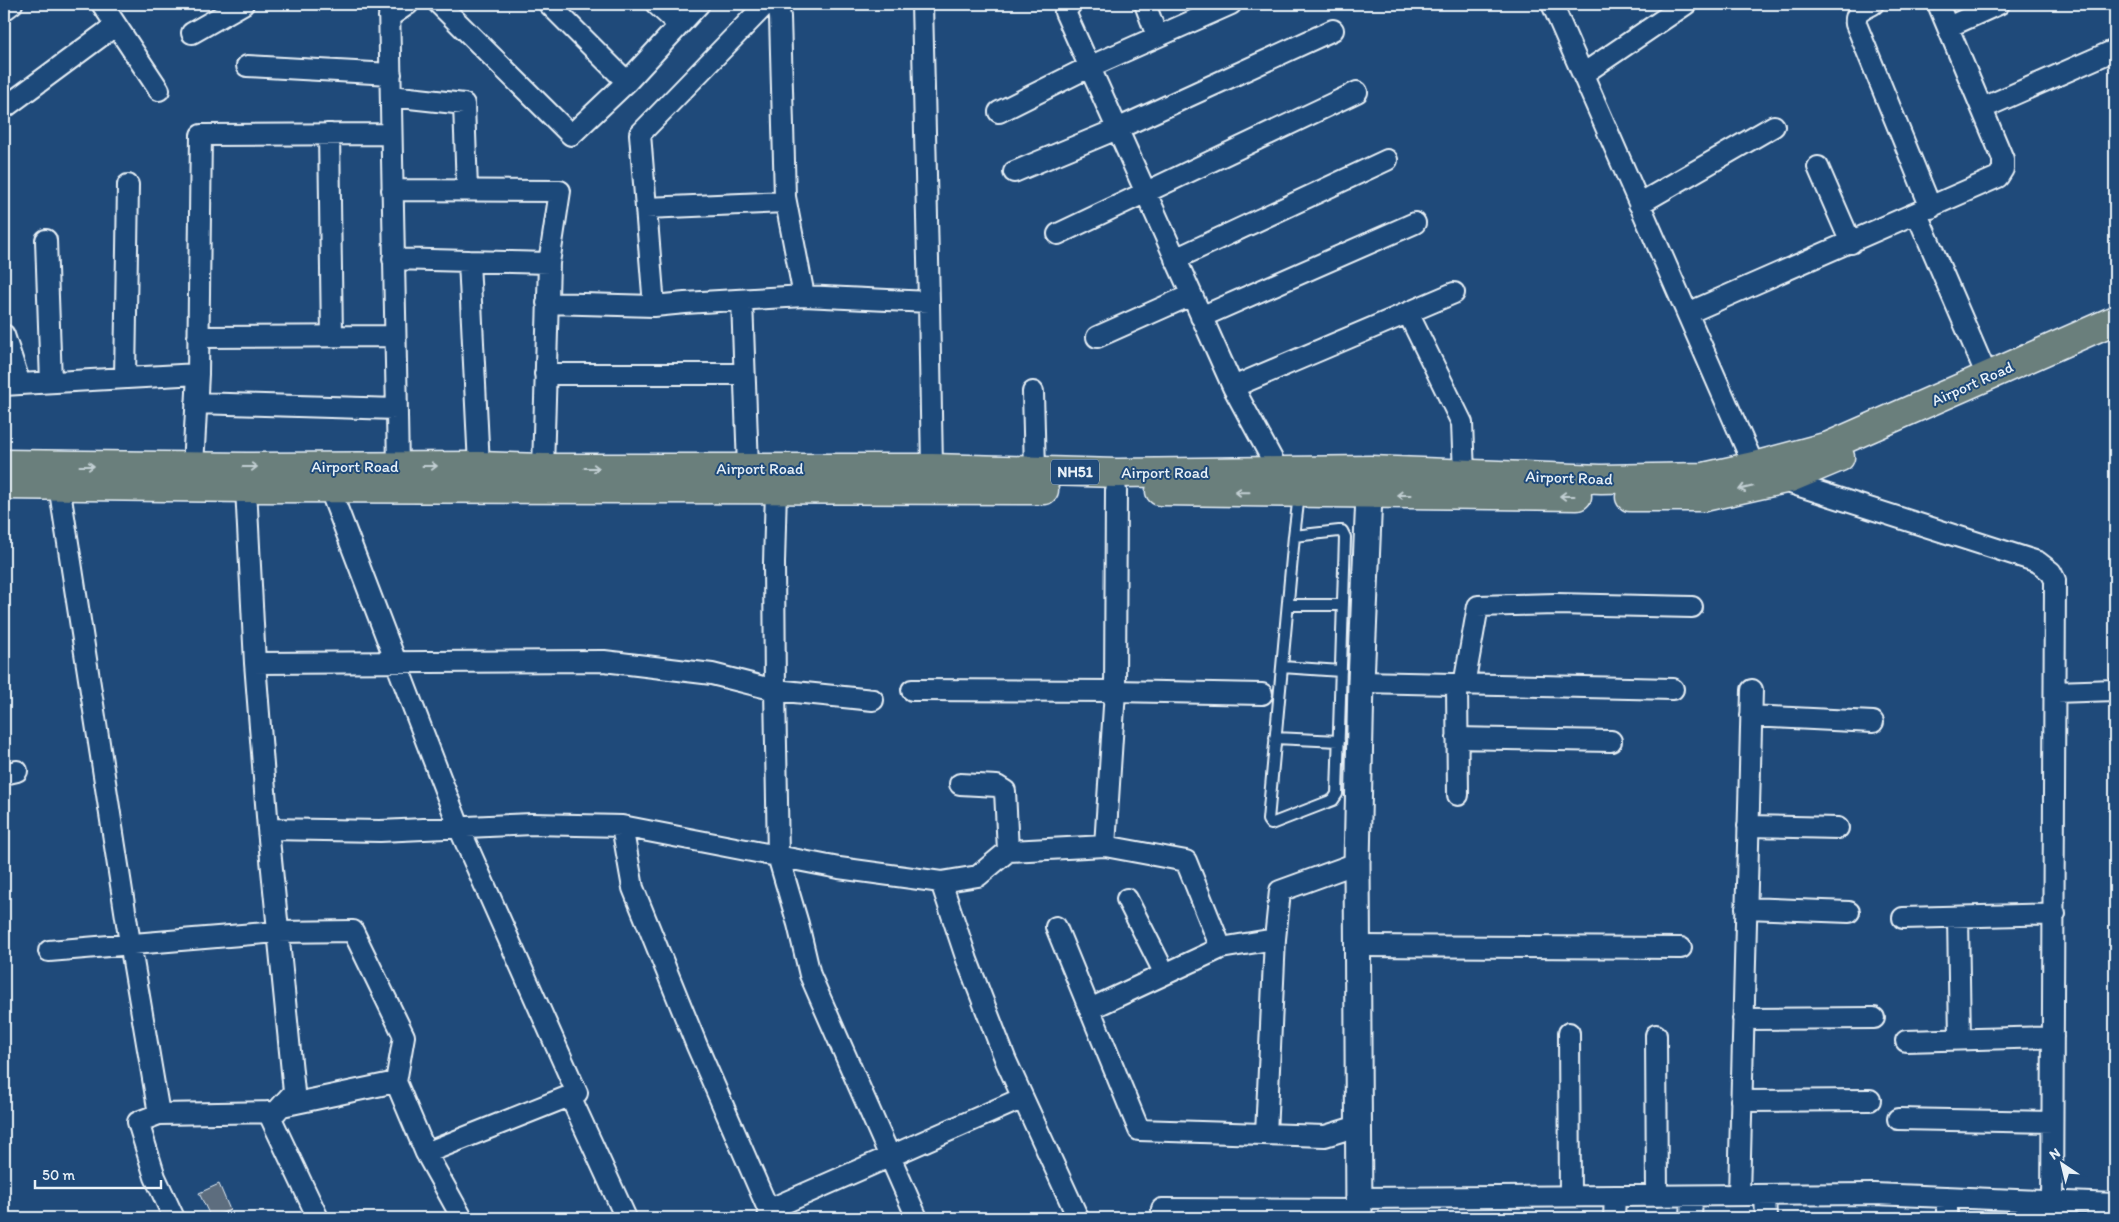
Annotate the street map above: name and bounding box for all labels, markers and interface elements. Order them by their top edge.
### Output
street label: Airport Road [1928,357,2016,410]
street label: Airport Road [311,457,399,476]
street label: Airport Road [716,459,804,478]
road number: NH51 [1051,460,1099,484]
one-way arrow [79,461,95,471]
one-way arrow [422,461,438,471]
one-way arrow [242,462,258,472]
one-way arrow [584,463,600,473]
street label: Airport Road [1121,463,1209,482]
street label: Airport Road [1525,466,1613,489]
one-way arrow [1738,484,1754,493]
one-way arrow [1234,488,1250,497]
one-way arrow [1397,490,1413,500]
one-way arrow [1559,491,1576,501]
north arrow [2036,1140,2086,1190]
text: N [2046,1144,2064,1163]
scale bar [35,1157,161,1189]
text: 50 m [42,1166,75,1184]

